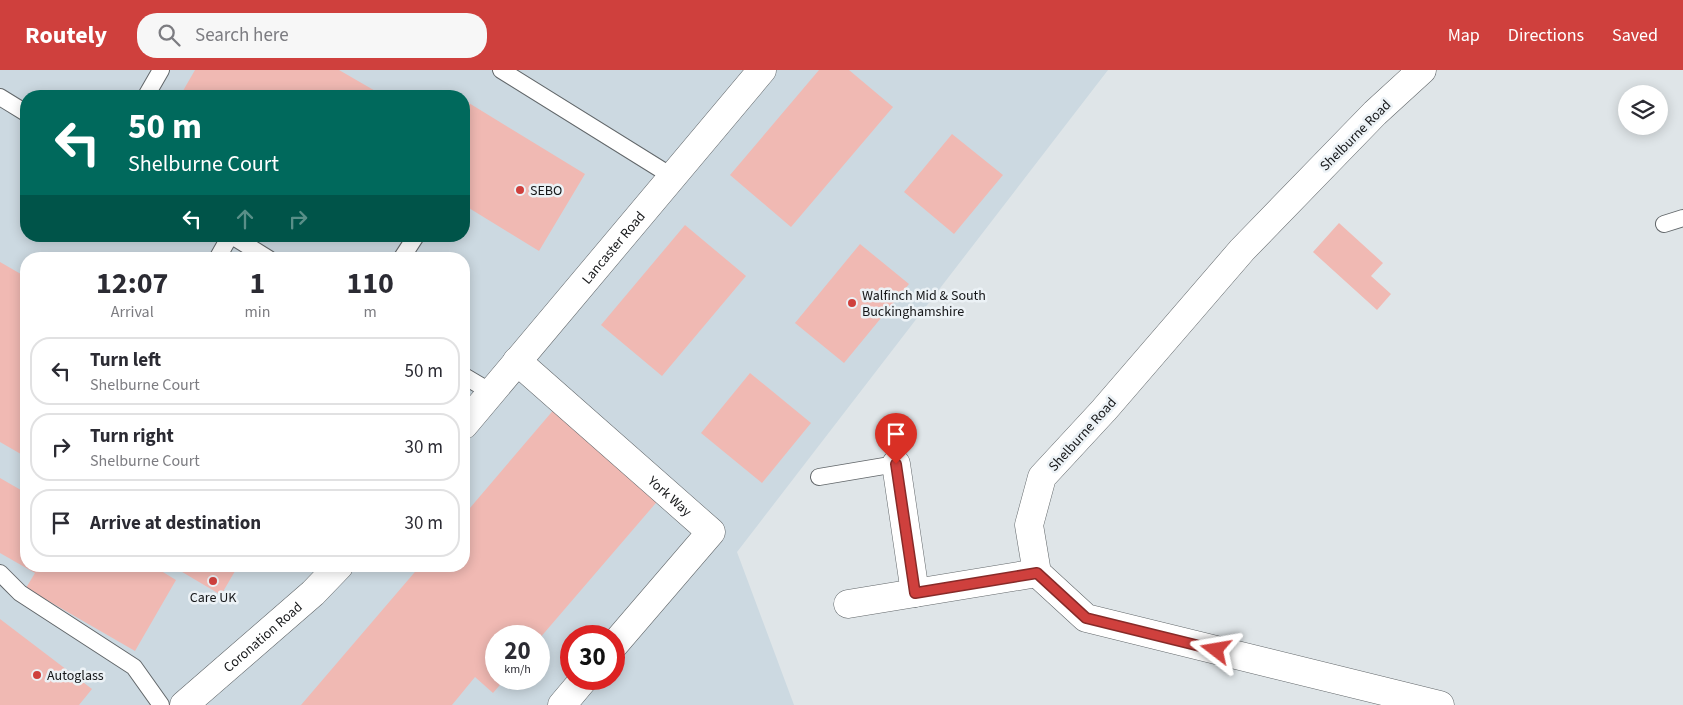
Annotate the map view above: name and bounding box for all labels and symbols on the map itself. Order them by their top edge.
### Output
street label: Shelburne Road [1316,96,1396,176]
place label: SEBO [530,181,562,201]
marker: SEBO [514,184,526,196]
street label: Lancaster Road [577,207,650,289]
place label: Walfinch Mid & South Buckinghamshire [862,286,986,322]
marker: Walfinch Mid & South Buckinghamshire [846,297,858,309]
street label: Shelburne Road [1044,393,1121,476]
pin [875,413,917,464]
street label: York Way [642,471,696,522]
marker: Care UK [207,575,219,587]
place label: Care UK [190,588,237,608]
street label: Coronation Road [219,598,307,678]
position arrow [1189,623,1241,675]
speed limit sign: 30 [560,625,625,690]
place label: Autoglass [47,666,104,686]
marker: Autoglass [31,669,43,681]

